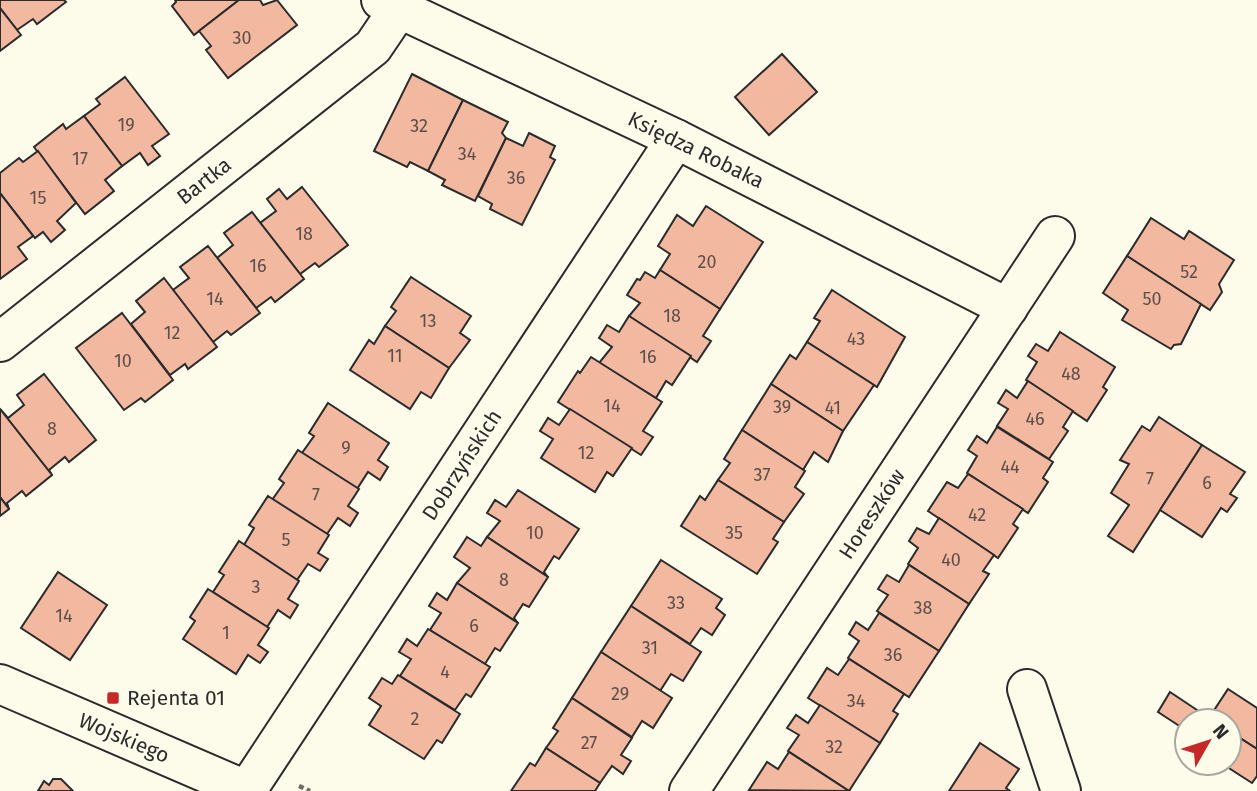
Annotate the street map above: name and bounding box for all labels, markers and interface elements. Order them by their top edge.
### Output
house number: 30 [232,27,252,49]
street label: Księdza Robaka [624,106,768,194]
house number: 19 [117,114,135,136]
house number: 32 [410,115,428,137]
house number: 34 [458,143,477,165]
house number: 17 [72,148,88,170]
street label: Bartka [172,152,236,210]
house number: 36 [507,167,525,189]
house number: 15 [30,187,46,209]
house number: 18 [295,223,313,245]
house number: 20 [698,251,716,273]
house number: 16 [249,255,267,277]
house number: 52 [1180,261,1198,283]
house number: 14 [206,288,224,310]
house number: 50 [1142,288,1162,310]
house number: 18 [663,305,681,327]
house number: 13 [420,310,436,332]
house number: 12 [164,322,180,344]
house number: 43 [847,328,865,350]
house number: 11 [387,345,403,367]
house number: 16 [639,346,657,368]
house number: 10 [114,350,132,372]
house number: 48 [1061,363,1081,385]
house number: 14 [603,395,621,417]
house number: 39 [773,396,791,418]
house number: 41 [825,397,841,419]
street label: Dobrzyńskich [417,405,507,525]
house number: 46 [1025,408,1045,430]
house number: 8 [47,418,57,440]
house number: 9 [341,437,351,459]
house number: 12 [578,442,594,464]
house number: 44 [1000,456,1020,478]
house number: 37 [754,464,770,486]
street label: Horeszków [833,464,911,564]
house number: 7 [1146,468,1154,490]
house number: 6 [1202,472,1212,494]
house number: 7 [312,484,320,506]
house number: 42 [968,504,986,526]
house number: 10 [526,522,544,544]
house number: 35 [725,522,743,544]
house number: 5 [281,529,291,551]
house number: 40 [941,549,961,571]
house number: 8 [499,569,509,591]
house number: 3 [252,576,260,598]
house number: 33 [667,592,685,614]
house number: 38 [914,597,933,619]
house number: 14 [55,605,73,627]
house number: 6 [469,615,479,637]
house number: 1 [222,622,230,644]
house number: 31 [642,637,658,659]
house number: 36 [884,644,902,666]
house number: 4 [440,661,450,683]
house number: 29 [611,683,629,705]
place label: Rejenta 01 [127,685,225,711]
marker: Rejenta 01 [105,690,121,706]
house number: 34 [847,690,866,712]
street label: Wojskiego [75,707,173,769]
north arrow [1173,707,1243,777]
house number: 2 [411,708,420,730]
text: N [1208,719,1234,744]
house number: 27 [581,732,597,754]
house number: 32 [825,736,843,758]

